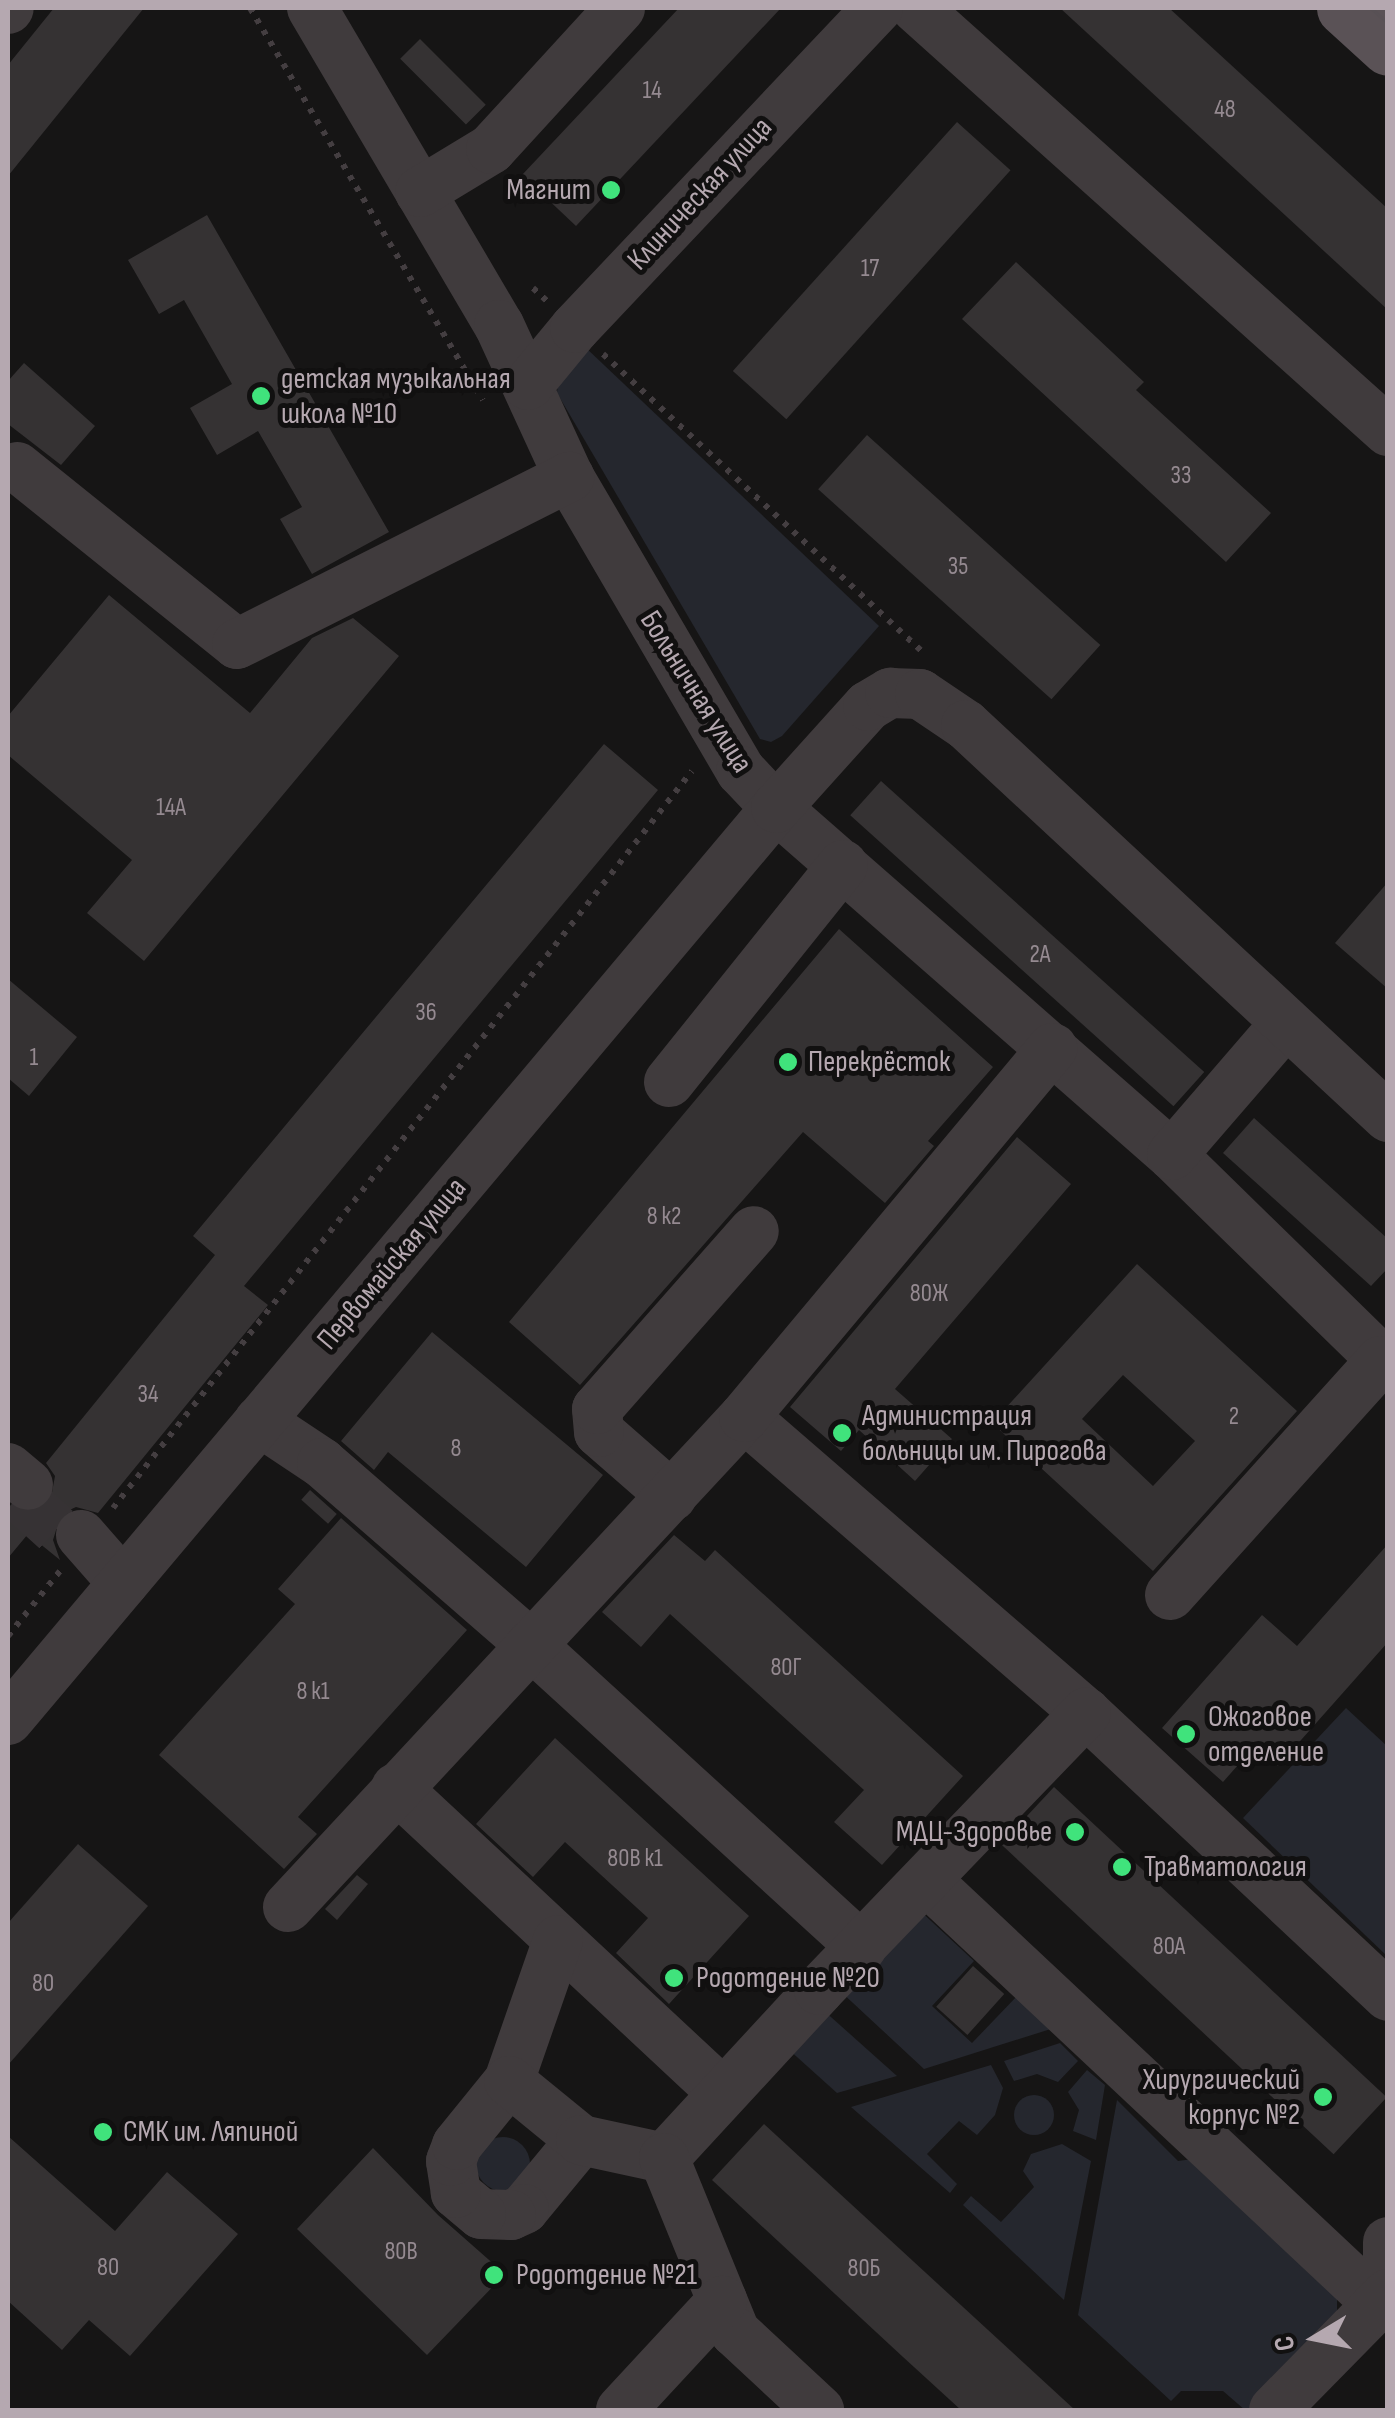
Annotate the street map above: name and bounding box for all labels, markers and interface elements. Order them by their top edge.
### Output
house number: 14 [642,76,662,106]
house number: 48 [1214,95,1236,125]
street label: Клиническая улица [620,110,780,278]
place label: Магнит [506,172,591,208]
marker: Магнит [600,179,622,201]
house number: 17 [861,254,879,284]
place label: детская музыкальная школа №10 [281,361,511,432]
marker: детская музыкальная школа №10 [250,385,272,407]
house number: 33 [1171,461,1191,491]
house number: 35 [948,552,968,582]
street label: Больничная улица [632,604,760,780]
house number: 14А [156,793,186,823]
house number: 2А [1030,940,1050,970]
house number: 36 [415,998,437,1028]
house number: 1 [30,1043,38,1073]
place label: Перекрёсток [808,1044,950,1080]
marker: Перекрёсток [777,1051,799,1073]
street label: Первомайская улица [310,1171,474,1357]
house number: 8 к2 [647,1202,681,1232]
house number: 80Ж [910,1279,948,1309]
house number: 34 [138,1380,158,1410]
place label: Администрация больницы им. Пирогова [862,1398,1106,1468]
house number: 2 [1229,1402,1239,1432]
marker: Администрация больницы им. Пирогова [831,1422,853,1444]
house number: 8 [451,1434,461,1464]
house number: 80Г [770,1653,802,1683]
house number: 8 к1 [296,1677,330,1707]
place label: Ожоговое отделение [1208,1699,1324,1770]
marker: Ожоговое отделение [1173,1721,1199,1747]
place label: МДЦ-Здоровье [896,1814,1052,1850]
marker: МДЦ-Здоровье [1062,1819,1088,1845]
house number: 80В к1 [607,1844,663,1874]
place label: Травматология [1144,1849,1307,1885]
marker: Травматология [1109,1854,1135,1880]
house number: 80А [1153,1932,1185,1962]
place label: Родотдение №20 [696,1960,880,1996]
marker: Родотдение №20 [661,1965,687,1991]
house number: 80 [32,1969,54,1999]
place label: Хирургический корпус №2 [1143,2062,1300,2132]
marker: Хирургический корпус №2 [1310,2084,1336,2110]
place label: СМК им. Ляпиной [123,2114,298,2150]
marker: СМК им. Ляпиной [92,2121,114,2143]
house number: 80В [384,2237,418,2267]
house number: 80 [97,2253,119,2283]
house number: 80Б [847,2254,881,2284]
place label: Родотдение №21 [516,2257,697,2293]
marker: Родотдение №21 [481,2262,507,2288]
north arrow [1265,2288,1365,2388]
text: С [1267,2333,1302,2353]

